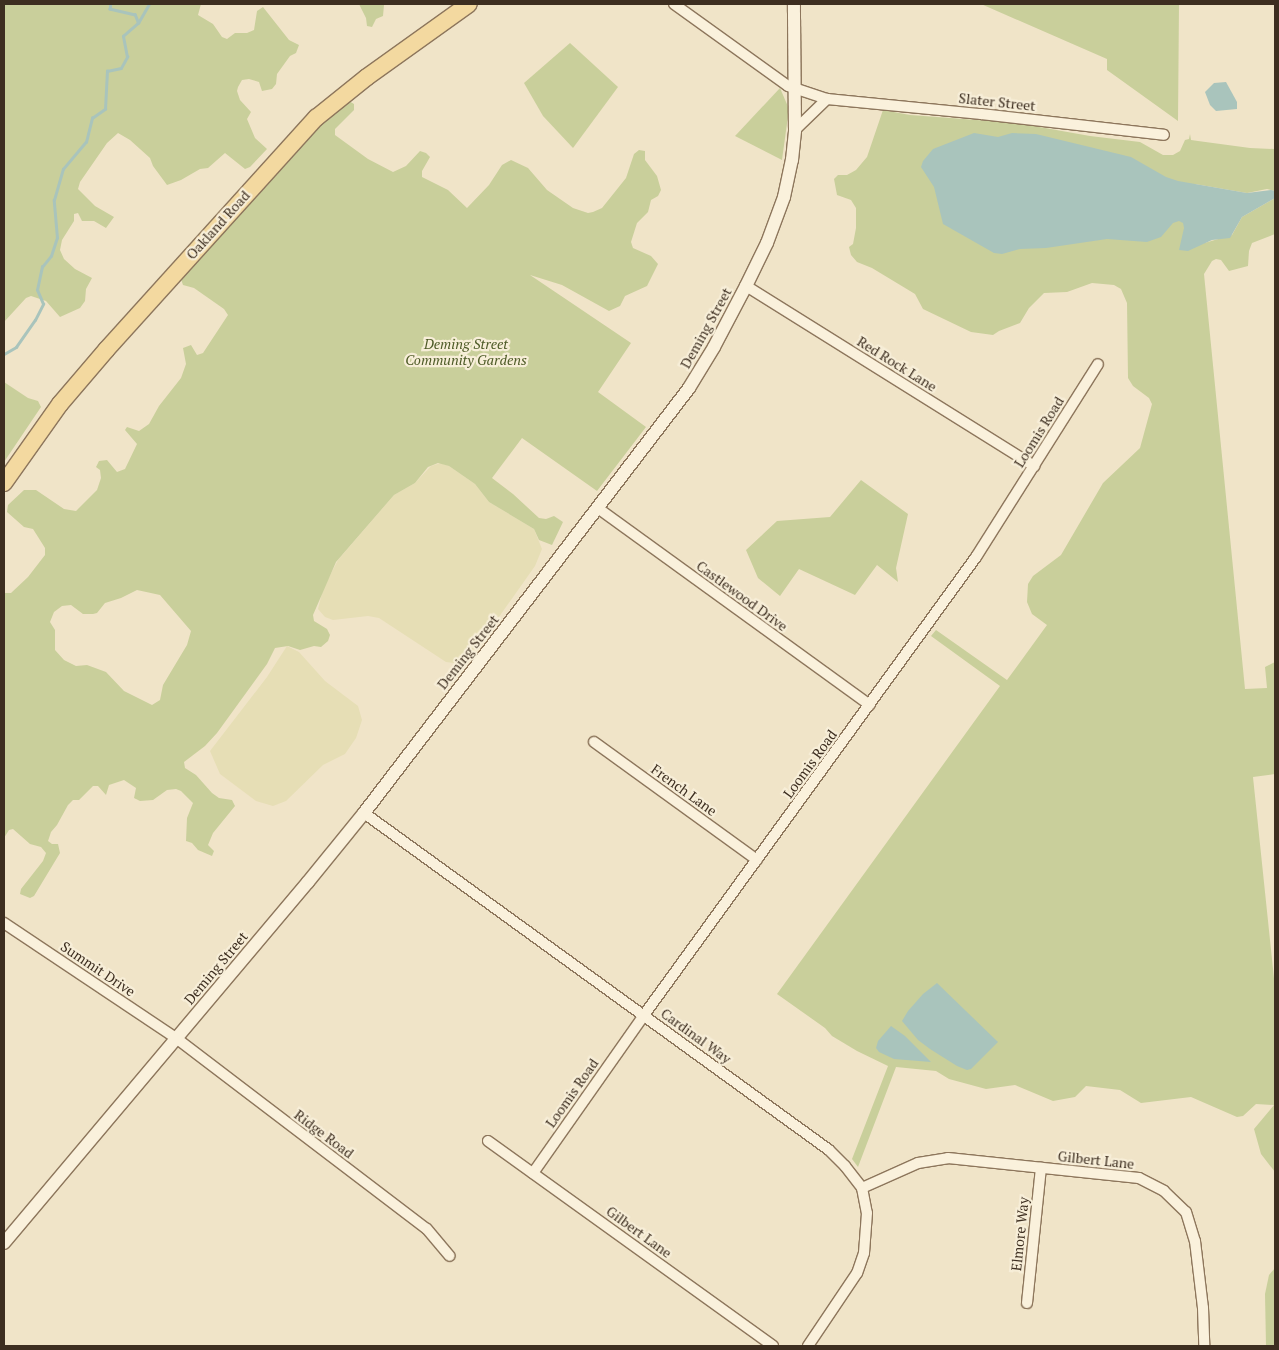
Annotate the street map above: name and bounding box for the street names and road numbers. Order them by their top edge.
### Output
street label: Slater Street [958,90,1036,114]
street label: Oakland Road [183,187,253,263]
street label: Deming Street [677,285,735,371]
street label: Red Rock Lane [854,333,940,395]
street label: Loomis Road [1011,394,1067,470]
street label: Castlewood Drive [693,557,791,635]
street label: Deming Street [434,611,502,693]
street label: Loomis Road [780,727,840,801]
street label: French Lane [648,761,720,819]
street label: Deming Street [181,928,251,1008]
street label: Summit Drive [58,938,138,1000]
street label: Cardinal Way [658,1005,734,1067]
street label: Loomis Road [542,1055,602,1131]
street label: Ridge Road [291,1106,357,1162]
street label: Gilbert Lane [1057,1148,1135,1172]
street label: Elmore Way [1008,1196,1032,1272]
street label: Gilbert Lane [603,1203,675,1261]

